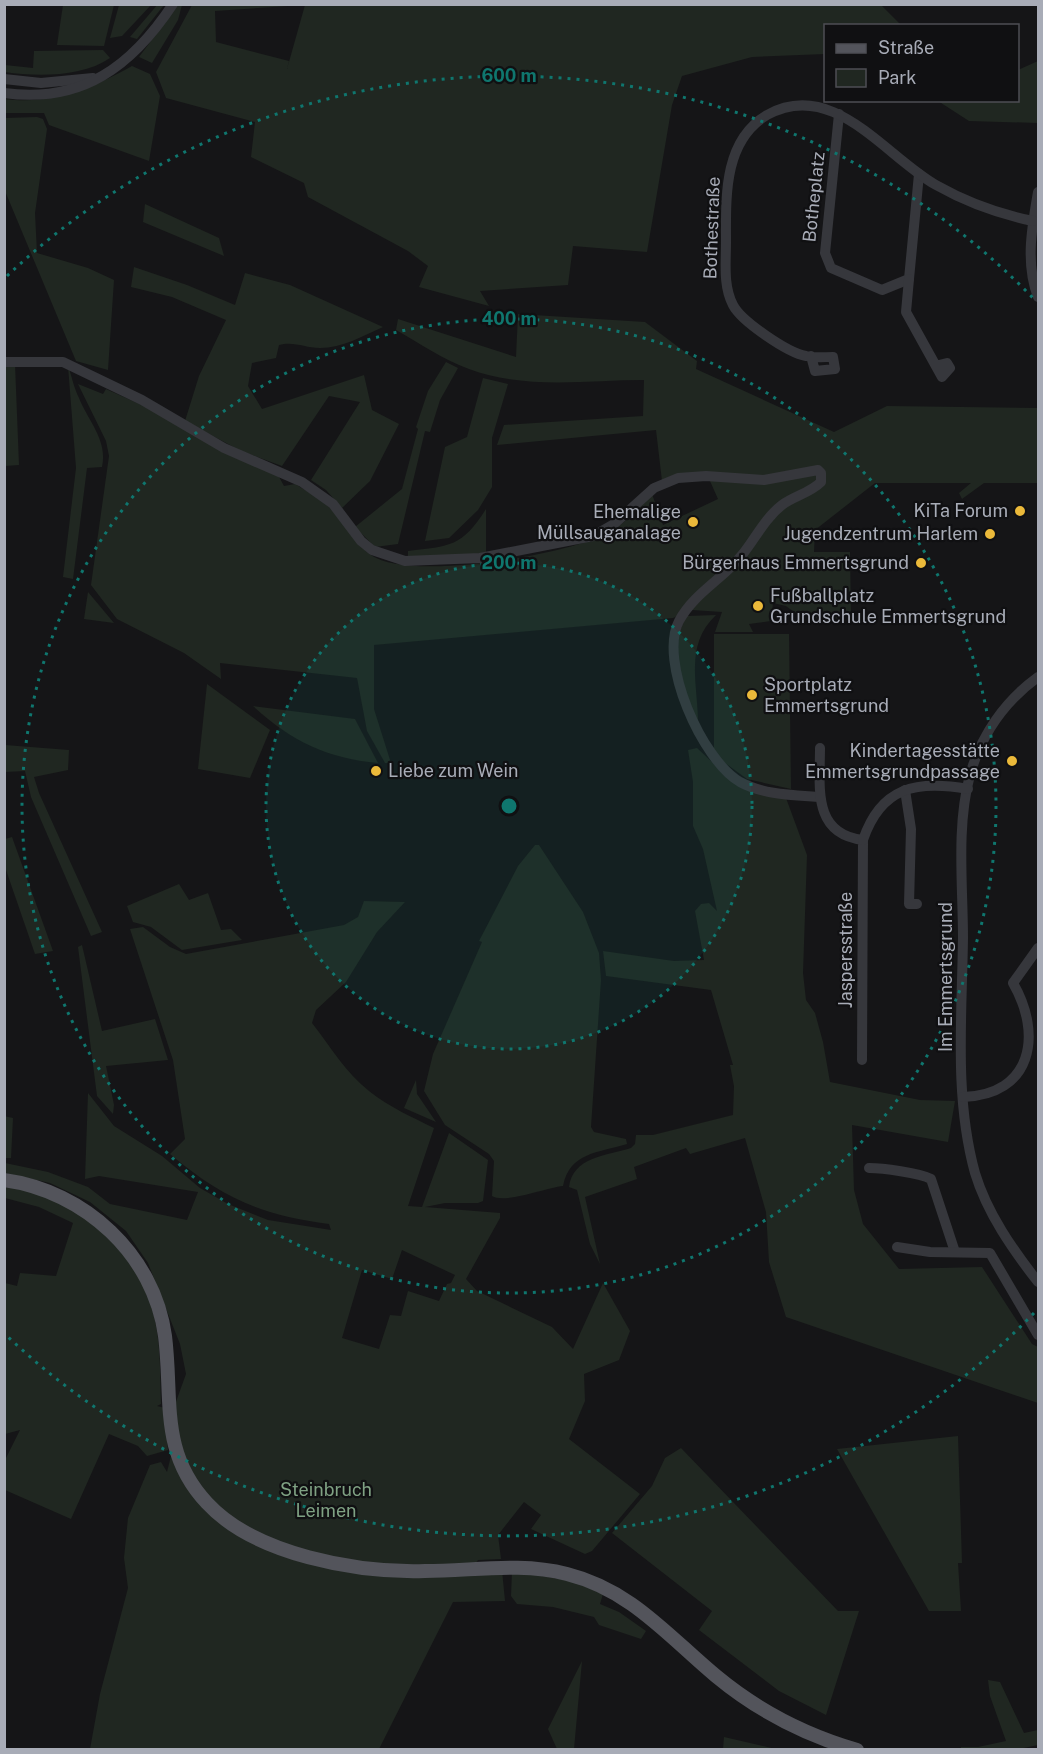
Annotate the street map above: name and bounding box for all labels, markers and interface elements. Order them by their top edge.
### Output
legend [824,24,1019,102]
text: Straße [878,37,934,58]
text: 600 m [481,65,537,86]
text: Park [878,67,916,88]
street label: Botheplatz [798,151,829,243]
street label: Bothestraße [699,176,724,280]
text: 400 m [481,308,537,329]
place label: KiTa Forum [914,500,1008,521]
place label: Ehemalige Müllsauganalage [537,501,681,543]
marker: KiTa Forum [1013,504,1027,518]
marker: Ehemalige Müllsauganalage [686,515,700,529]
place label: Jugendzentrum Harlem [784,523,978,544]
marker: Jugendzentrum Harlem [983,527,997,541]
text: 200 m [482,552,536,573]
place label: Bürgerhaus Emmertsgrund [682,552,909,573]
marker: Bürgerhaus Emmertsgrund [914,556,928,570]
place label: Fußballplatz Grundschule Emmertsgrund [770,585,1006,627]
marker: Fußballplatz Grundschule Emmertsgrund [751,599,765,613]
place label: Sportplatz Emmertsgrund [764,674,889,716]
marker: Sportplatz Emmertsgrund [745,688,759,702]
place label: Kindertagesstätte Emmertsgrundpassage [805,740,1000,782]
marker: Kindertagesstätte Emmertsgrundpassage [1005,754,1019,768]
place label: Liebe zum Wein [388,760,518,781]
marker: Liebe zum Wein [369,764,383,778]
centre of rings [499,796,519,816]
street label: Jaspersstraße [835,892,856,1008]
street label: Im Emmertsgrund [935,902,956,1052]
park label: Steinbruch Leimen [280,1479,372,1521]

